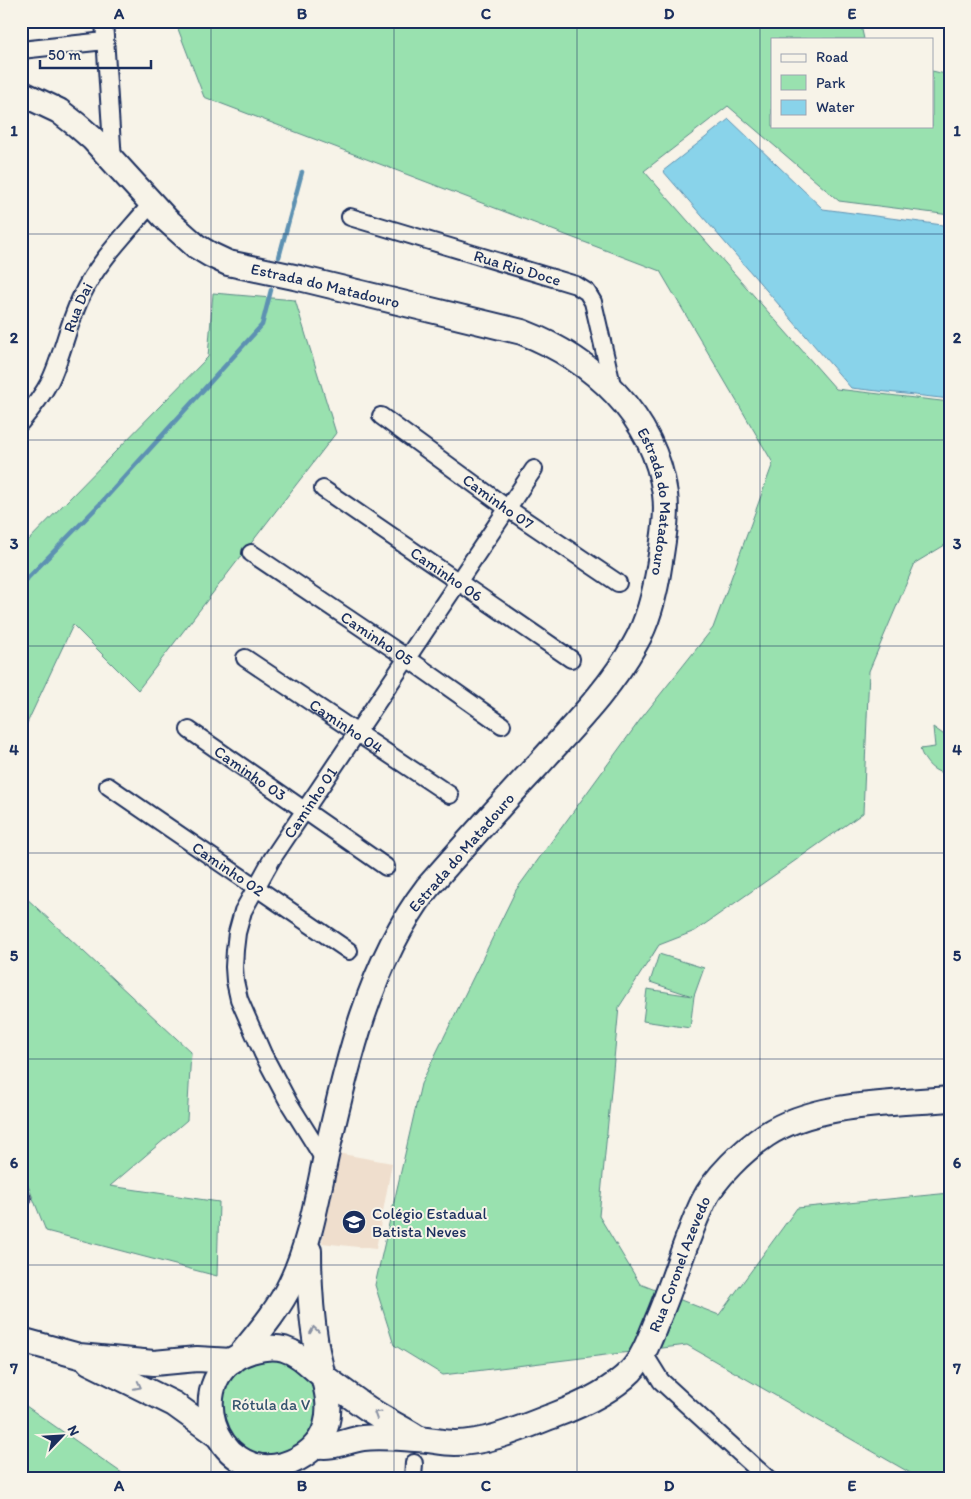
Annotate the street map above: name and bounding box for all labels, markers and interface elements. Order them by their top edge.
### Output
text: A [113,4,125,23]
text: B [297,4,308,23]
text: C [481,4,492,23]
text: D [664,4,675,23]
text: E [848,4,857,23]
scale bar [40,38,151,70]
legend [771,38,934,128]
text: 50 m [48,46,81,64]
text: Road [816,48,849,66]
text: Park [816,74,846,92]
text: Water [816,98,855,116]
text: 1 [10,121,18,140]
text: 1 [953,121,961,140]
street label: Rua Rio Doce [472,246,563,290]
street label: Estrada do Matadouro [249,259,402,312]
street label: Rua Dai [59,279,97,335]
text: 2 [10,328,19,347]
text: 2 [953,328,962,347]
street label: Estrada do Matadouro [633,424,675,577]
street label: Caminho 07 [459,470,537,533]
text: 3 [10,534,19,553]
text: 3 [953,534,962,553]
street label: Caminho 06 [407,543,486,606]
street label: Caminho 05 [337,607,417,669]
street label: Caminho 04 [306,695,387,758]
text: 4 [9,740,19,759]
text: 4 [952,740,962,759]
street label: Caminho 03 [211,742,290,805]
street label: Caminho 01 [280,763,342,842]
street label: Estrada do Matadouro [404,789,518,916]
street label: Caminho 02 [188,838,268,901]
text: 5 [10,946,19,965]
text: 5 [953,946,962,965]
text: 6 [10,1153,19,1172]
text: 6 [953,1153,962,1172]
street label: Rua Coronel Azevedo [645,1193,715,1335]
place label: Colégio Estadual Batista Neves [372,1204,488,1241]
school or university icon: Colégio Estadual Batista Neves [341,1209,367,1235]
one-way arrow [309,1325,319,1334]
text: 7 [9,1359,18,1378]
text: 7 [952,1359,961,1378]
one-way arrow [133,1380,142,1390]
park label: Rótula da V [232,1395,311,1414]
one-way arrow [373,1411,383,1420]
north arrow [38,1412,88,1462]
text: N [64,1423,83,1439]
text: A [113,1476,125,1495]
text: B [297,1476,308,1495]
text: C [481,1476,492,1495]
text: D [664,1476,675,1495]
text: E [848,1476,857,1495]

